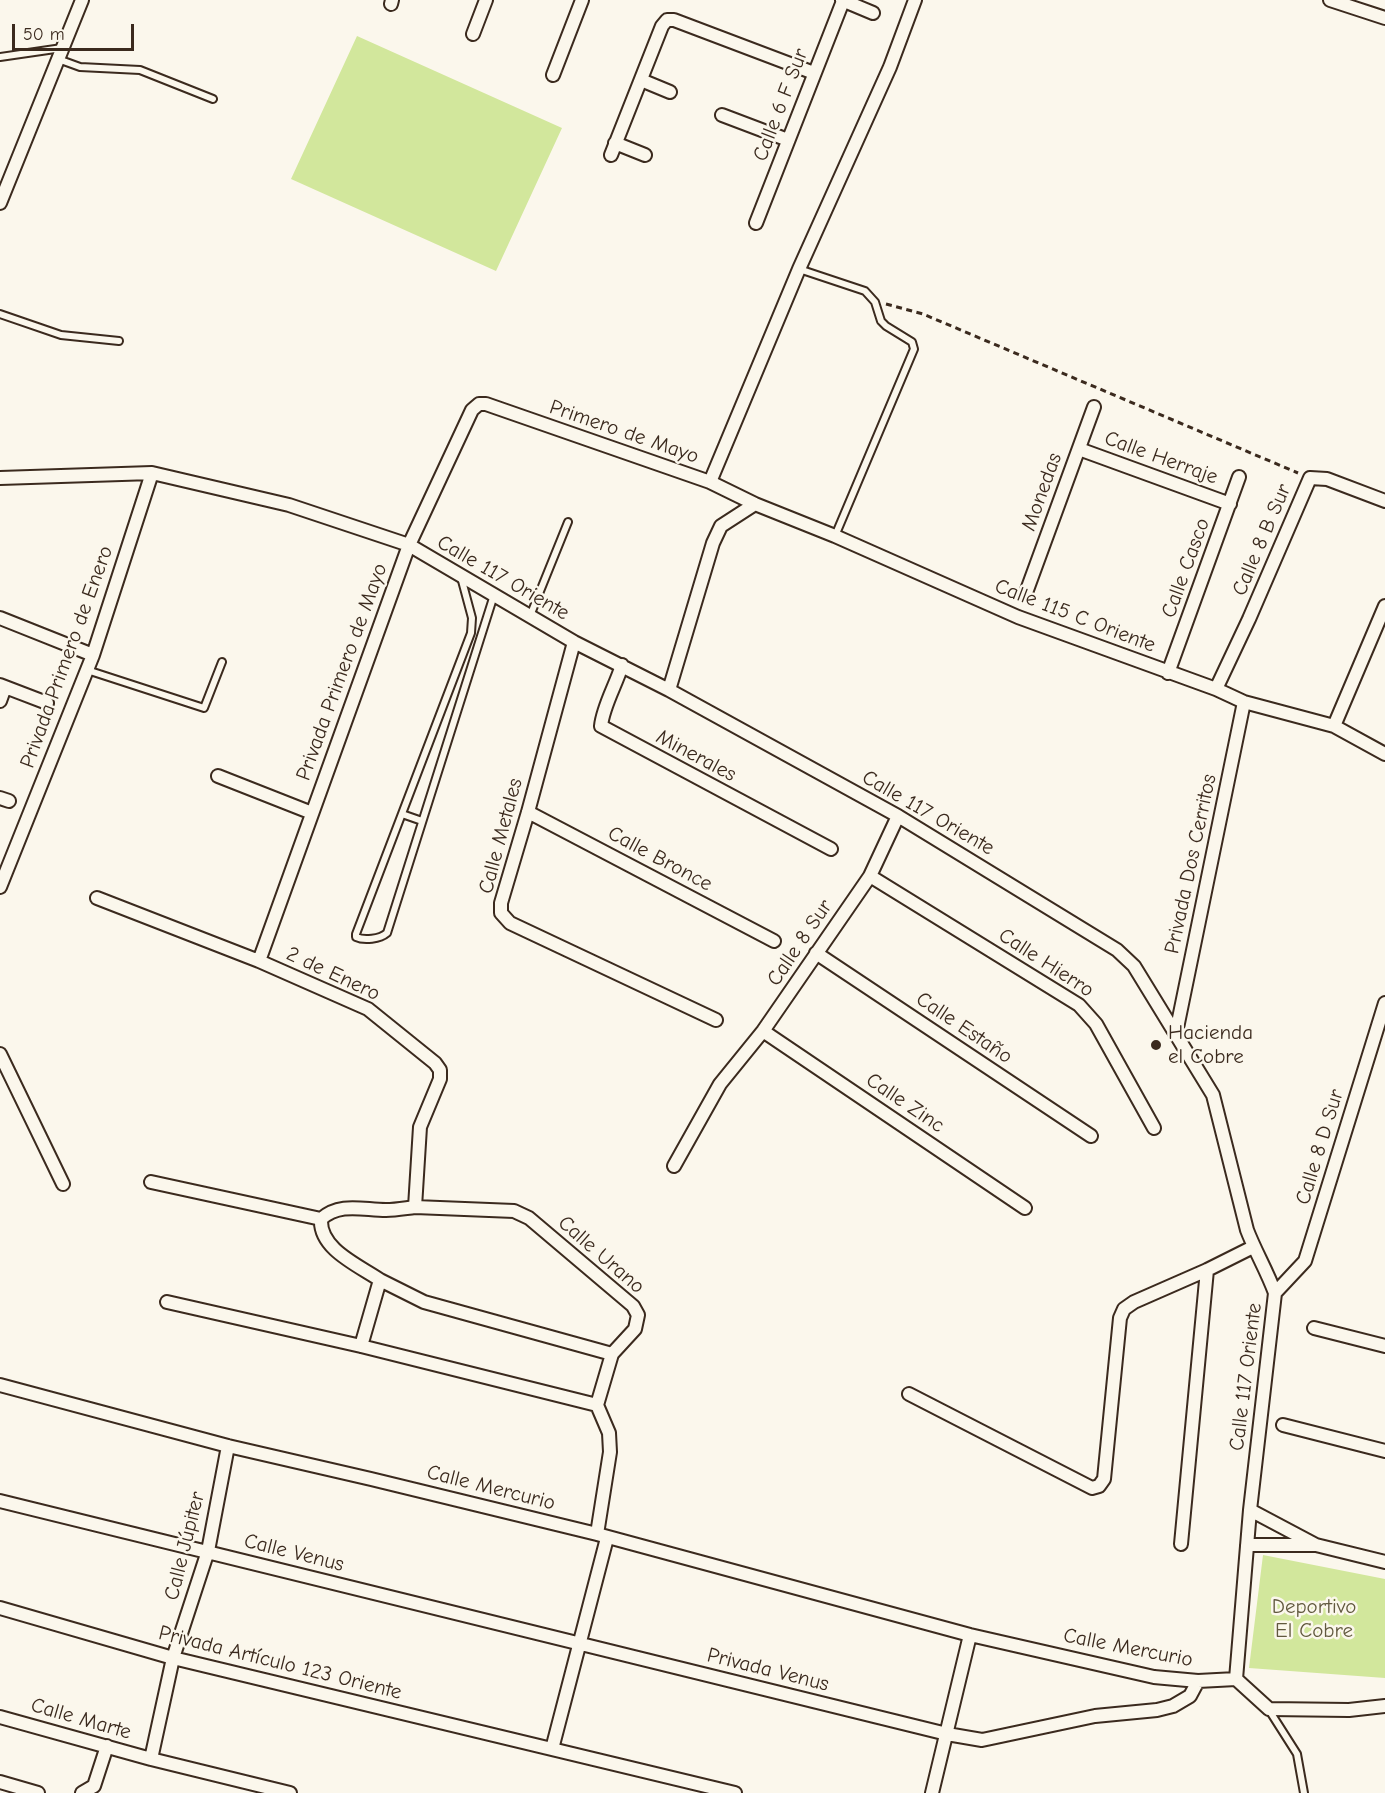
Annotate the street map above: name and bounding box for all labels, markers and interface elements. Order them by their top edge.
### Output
scale bar [15,12,136,50]
text: 50 m [23,24,65,45]
street label: Calle 6 F Sur [748,45,814,165]
street label: Primero de Mayo [546,395,702,469]
street label: Calle Herraje [1101,426,1221,490]
street label: Monedas [1016,449,1068,535]
street label: Calle 8 B Sur [1227,480,1297,600]
street label: Calle Casco [1156,515,1216,621]
street label: Calle 117 Oriente [432,530,574,626]
street label: Privada Primero de Enero [15,543,119,771]
street label: Privada Primero de Mayo [291,560,393,784]
street label: Calle 115 C Oriente [991,574,1159,658]
street label: Minerales [652,724,740,788]
street label: Calle 117 Oriente [857,765,999,861]
street label: Privada Dos Cerritos [1160,772,1222,956]
street label: Calle Metales [473,775,529,897]
street label: Calle Bronce [603,821,717,897]
street label: Calle 8 Sur [762,895,838,991]
street label: Calle Hierro [994,923,1098,1003]
street label: 2 de Enero [282,941,384,1007]
street label: Calle Estaño [911,987,1017,1069]
place label: Hacienda el Cobre [1168,1020,1253,1070]
marker: Hacienda el Cobre [1149,1038,1163,1052]
street label: Calle Zinc [861,1068,949,1138]
street label: Calle 8 D Sur [1291,1086,1349,1208]
street label: Calle Urano [553,1211,649,1299]
street label: Calle 117 Oriente [1224,1302,1268,1452]
street label: Calle Mercurio [424,1460,558,1516]
street label: Calle Júpiter [159,1489,211,1603]
street label: Calle Venus [241,1528,347,1578]
park label: Deportivo El Cobre [1272,1594,1356,1644]
street label: Privada Artículo 123 Oriente [156,1621,404,1705]
street label: Calle Mercurio [1061,1623,1195,1673]
street label: Privada Venus [704,1643,832,1697]
street label: Calle Marte [28,1693,134,1745]

